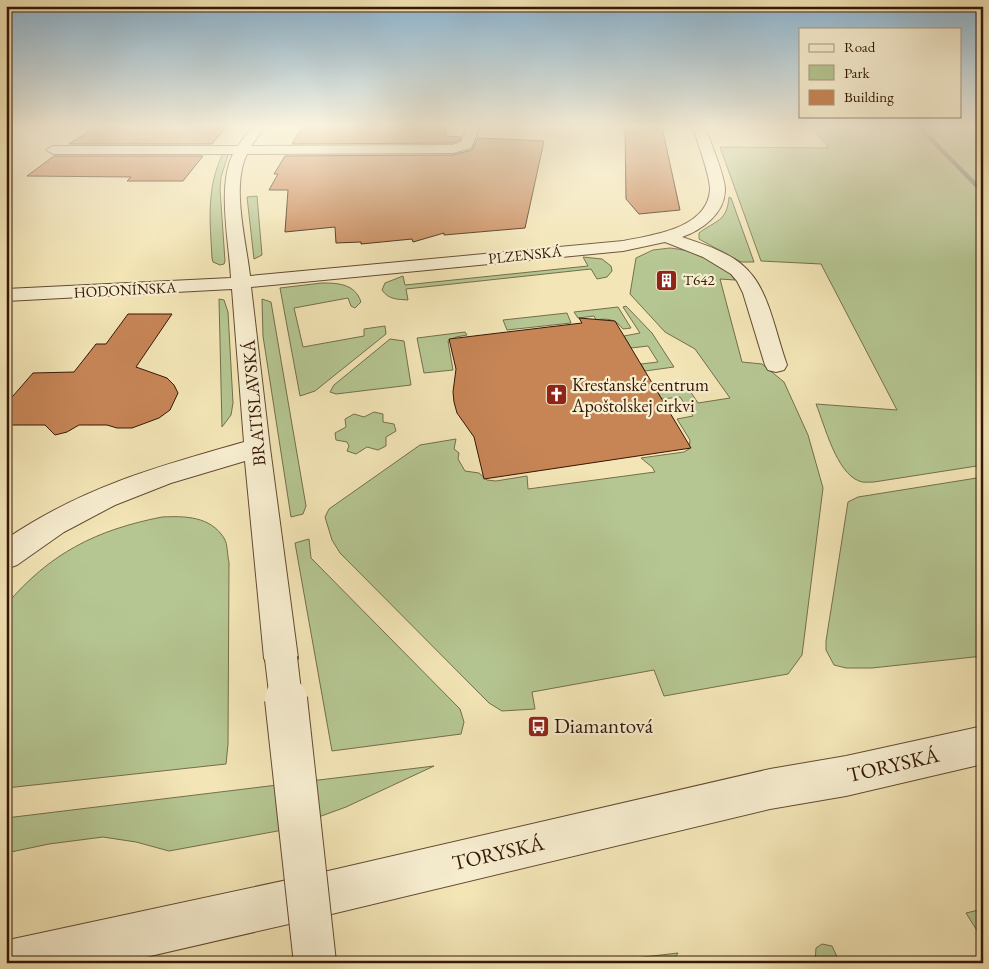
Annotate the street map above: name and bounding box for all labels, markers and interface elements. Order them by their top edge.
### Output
legend [799,28,962,118]
text: Road [844,37,876,56]
text: Park [844,63,871,82]
text: Building [844,87,894,106]
street label: PLZENSKÁ [487,241,563,268]
building icon: T642 [655,268,679,292]
place label: T642 [683,270,715,289]
street label: HODONÍNSKA [73,277,177,302]
street label: BRATISLAVSKÁ [236,338,270,467]
place label: Kresťanské centrum Apoštolskej cirkvi [571,373,709,417]
church icon: Kresťanské centrum Apoštolskej cirkvi [544,383,568,407]
place label: Diamantová [554,712,654,739]
bus stop icon: Diamantová [526,714,550,738]
street label: TORYSKÁ [844,741,942,788]
street label: TORYSKÁ [449,829,547,876]

